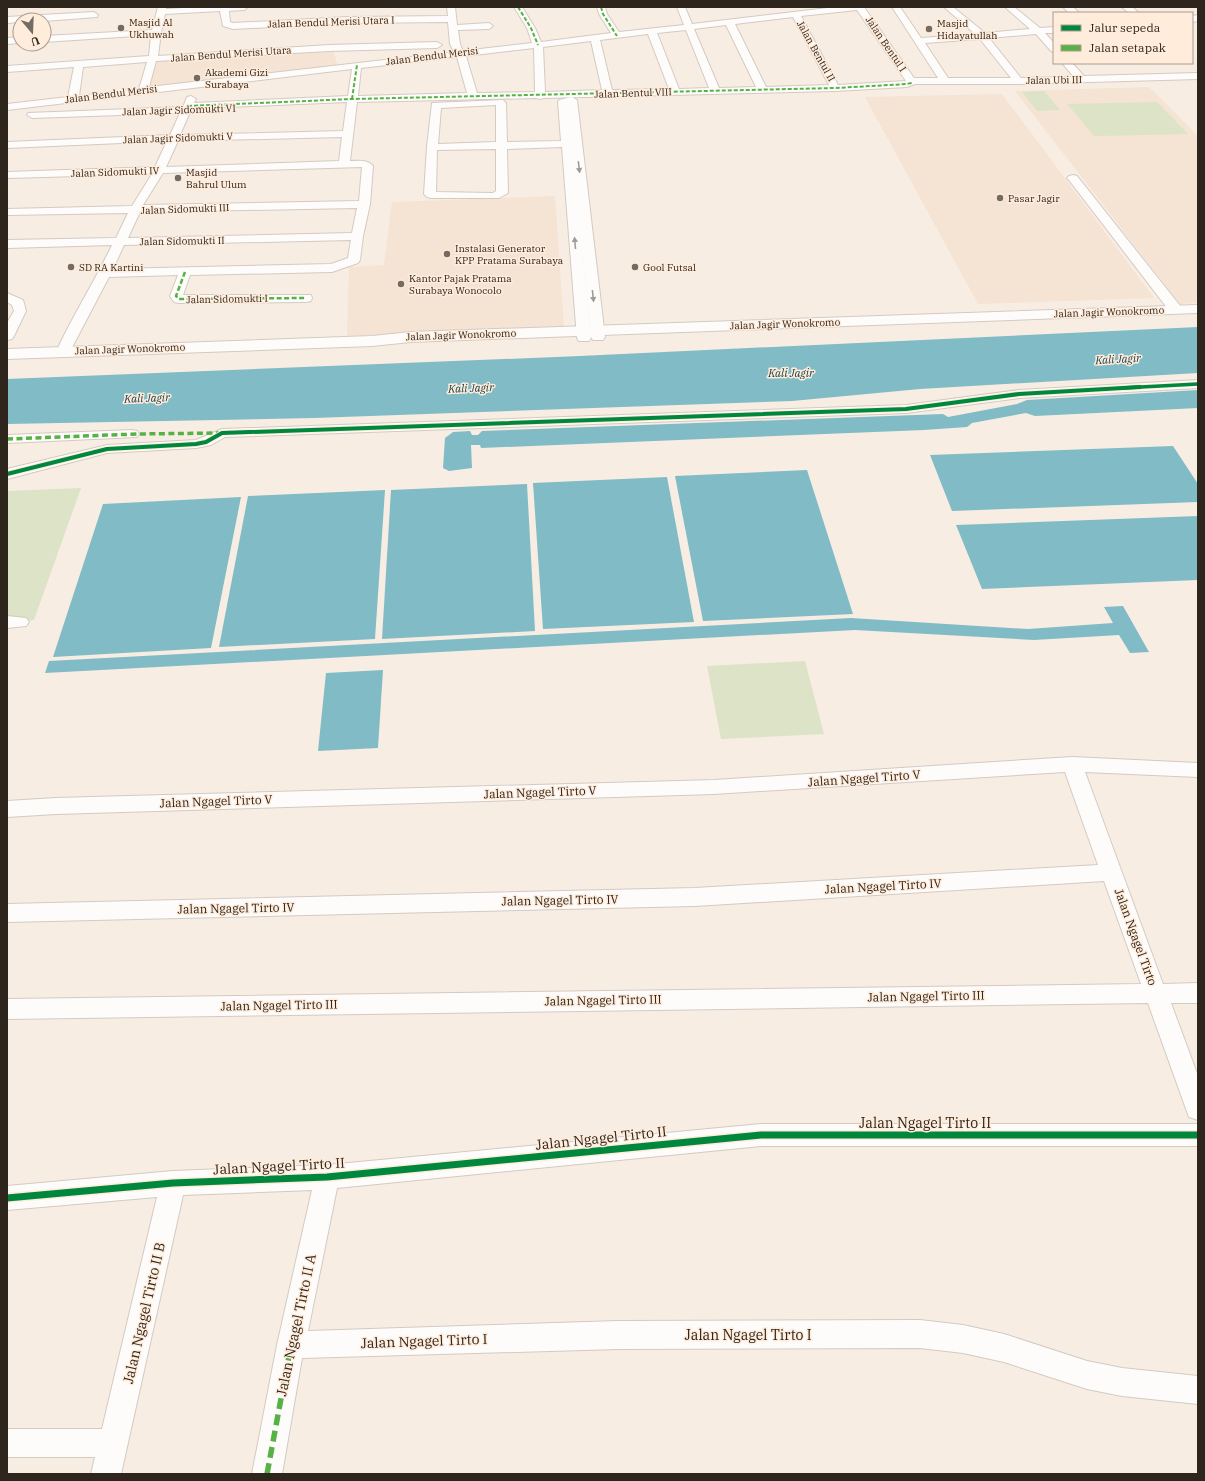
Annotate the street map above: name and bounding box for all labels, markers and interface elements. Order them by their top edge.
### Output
north arrow [12,12,52,52]
legend [1053,12,1193,64]
street label: Jalan Bendul Merisi Utara I [267,13,395,31]
street label: Jalan Bentul I [863,14,909,74]
place label: Masjid Al Ukhuwah [129,16,174,41]
place label: Masjid Hidayatullah [937,17,997,42]
street label: Jalan Bentul II [794,18,838,84]
text: Jalur sepeda [1089,20,1161,35]
marker: Masjid Al Ukhuwah [116,23,126,33]
marker: Masjid Hidayatullah [924,24,934,34]
text: U [28,33,42,50]
text: Jalan setapak [1089,40,1166,55]
street label: Jalan Bendul Merisi Utara [170,43,293,65]
street label: Jalan Bendul Merisi [385,44,479,68]
place label: Akademi Gizi Surabaya [205,66,268,91]
marker: Akademi Gizi Surabaya [192,73,202,83]
street label: Jalan Ubi III [1026,73,1082,87]
street label: Jalan Bendul Merisi [64,82,158,106]
street label: Jalan Bentul VIII [594,85,672,101]
street label: Jalan Jagir Sidomukti VI [122,102,236,118]
street label: Jalan Jagir Sidomukti V [123,130,234,146]
one-way arrow [576,161,582,173]
street label: Jalan Sidomukti IV [71,164,160,180]
place label: Masjid Bahrul Ulum [186,166,247,191]
marker: Masjid Bahrul Ulum [173,173,183,183]
place label: Pasar Jagir [1008,192,1060,205]
marker: Pasar Jagir [995,193,1005,203]
street label: Jalan Sidomukti III [140,201,230,217]
street label: Jalan Sidomukti II [139,234,225,248]
one-way arrow [572,237,579,249]
place label: Instalasi Generator KPP Pratama Surabaya [455,242,564,267]
marker: Instalasi Generator KPP Pratama Surabaya [442,249,452,259]
place label: SD RA Kartini [79,261,143,274]
place label: Gool Futsal [643,261,696,274]
marker: SD RA Kartini [66,262,76,272]
marker: Gool Futsal [630,262,640,272]
place label: Kantor Pajak Pratama Surabaya Wonocolo [409,272,512,297]
marker: Kantor Pajak Pratama Surabaya Wonocolo [396,279,406,289]
one-way arrow [590,290,597,302]
street label: Jalan Sidomukti I [186,292,268,306]
street label: Jalan Jagir Wonokromo [1054,304,1165,320]
street label: Jalan Jagir Wonokromo [730,316,841,332]
street label: Jalan Jagir Wonokromo [406,327,517,343]
street label: Jalan Jagir Wonokromo [75,341,186,357]
water label: Kali Jagir [1094,351,1142,367]
water label: Kali Jagir [767,366,815,380]
water label: Kali Jagir [447,380,495,396]
water label: Kali Jagir [123,390,171,406]
street label: Jalan Ngagel Tirto V [807,767,921,789]
street label: Jalan Ngagel Tirto V [483,783,597,801]
street label: Jalan Ngagel Tirto V [159,792,273,810]
street label: Jalan Ngagel Tirto IV [824,875,942,897]
street label: Jalan Ngagel Tirto [1112,886,1161,988]
street label: Jalan Ngagel Tirto IV [501,891,619,909]
street label: Jalan Ngagel Tirto IV [177,899,295,917]
street label: Jalan Ngagel Tirto III [867,987,985,1005]
street label: Jalan Ngagel Tirto III [544,991,662,1009]
street label: Jalan Ngagel Tirto III [220,996,338,1014]
street label: Jalan Ngagel Tirto II [859,1114,991,1132]
street label: Jalan Ngagel Tirto II [534,1122,668,1154]
street label: Jalan Ngagel Tirto II [213,1154,346,1178]
street label: Jalan Ngagel Tirto II B [119,1241,169,1385]
street label: Jalan Ngagel Tirto II A [272,1252,320,1398]
street label: Jalan Ngagel Tirto I [684,1326,812,1344]
street label: Jalan Ngagel Tirto I [360,1330,488,1352]

